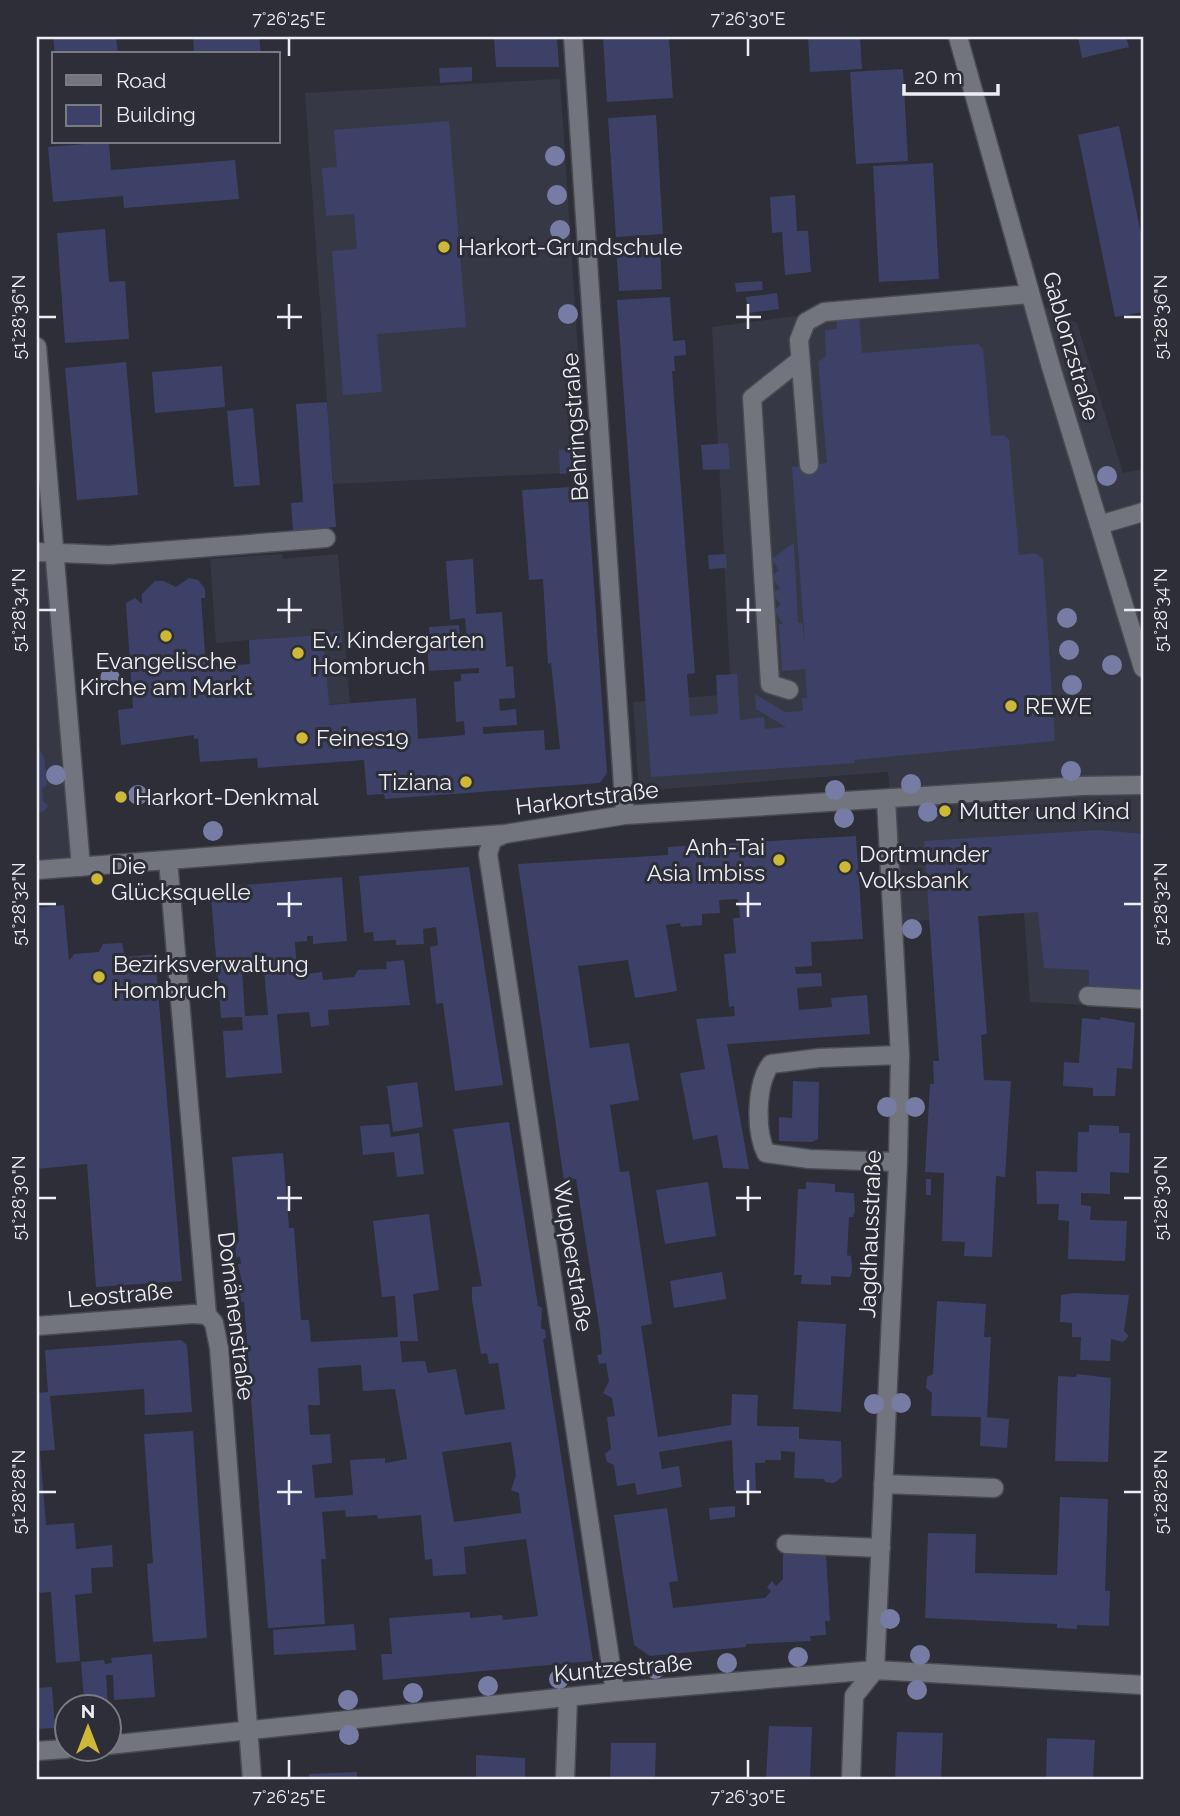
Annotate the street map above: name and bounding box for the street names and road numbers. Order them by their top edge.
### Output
street label: Gablonzstraße [1037,268,1106,423]
street label: Behringstraße [556,352,593,502]
street label: Harkortstraße [514,775,660,820]
street label: Jagdhausstraße [853,1149,886,1319]
street label: Wupperstraße [548,1179,599,1333]
street label: Domänenstraße [213,1230,260,1402]
street label: Leostraße [66,1276,174,1313]
street label: Kuntzestraße [552,1648,693,1687]

